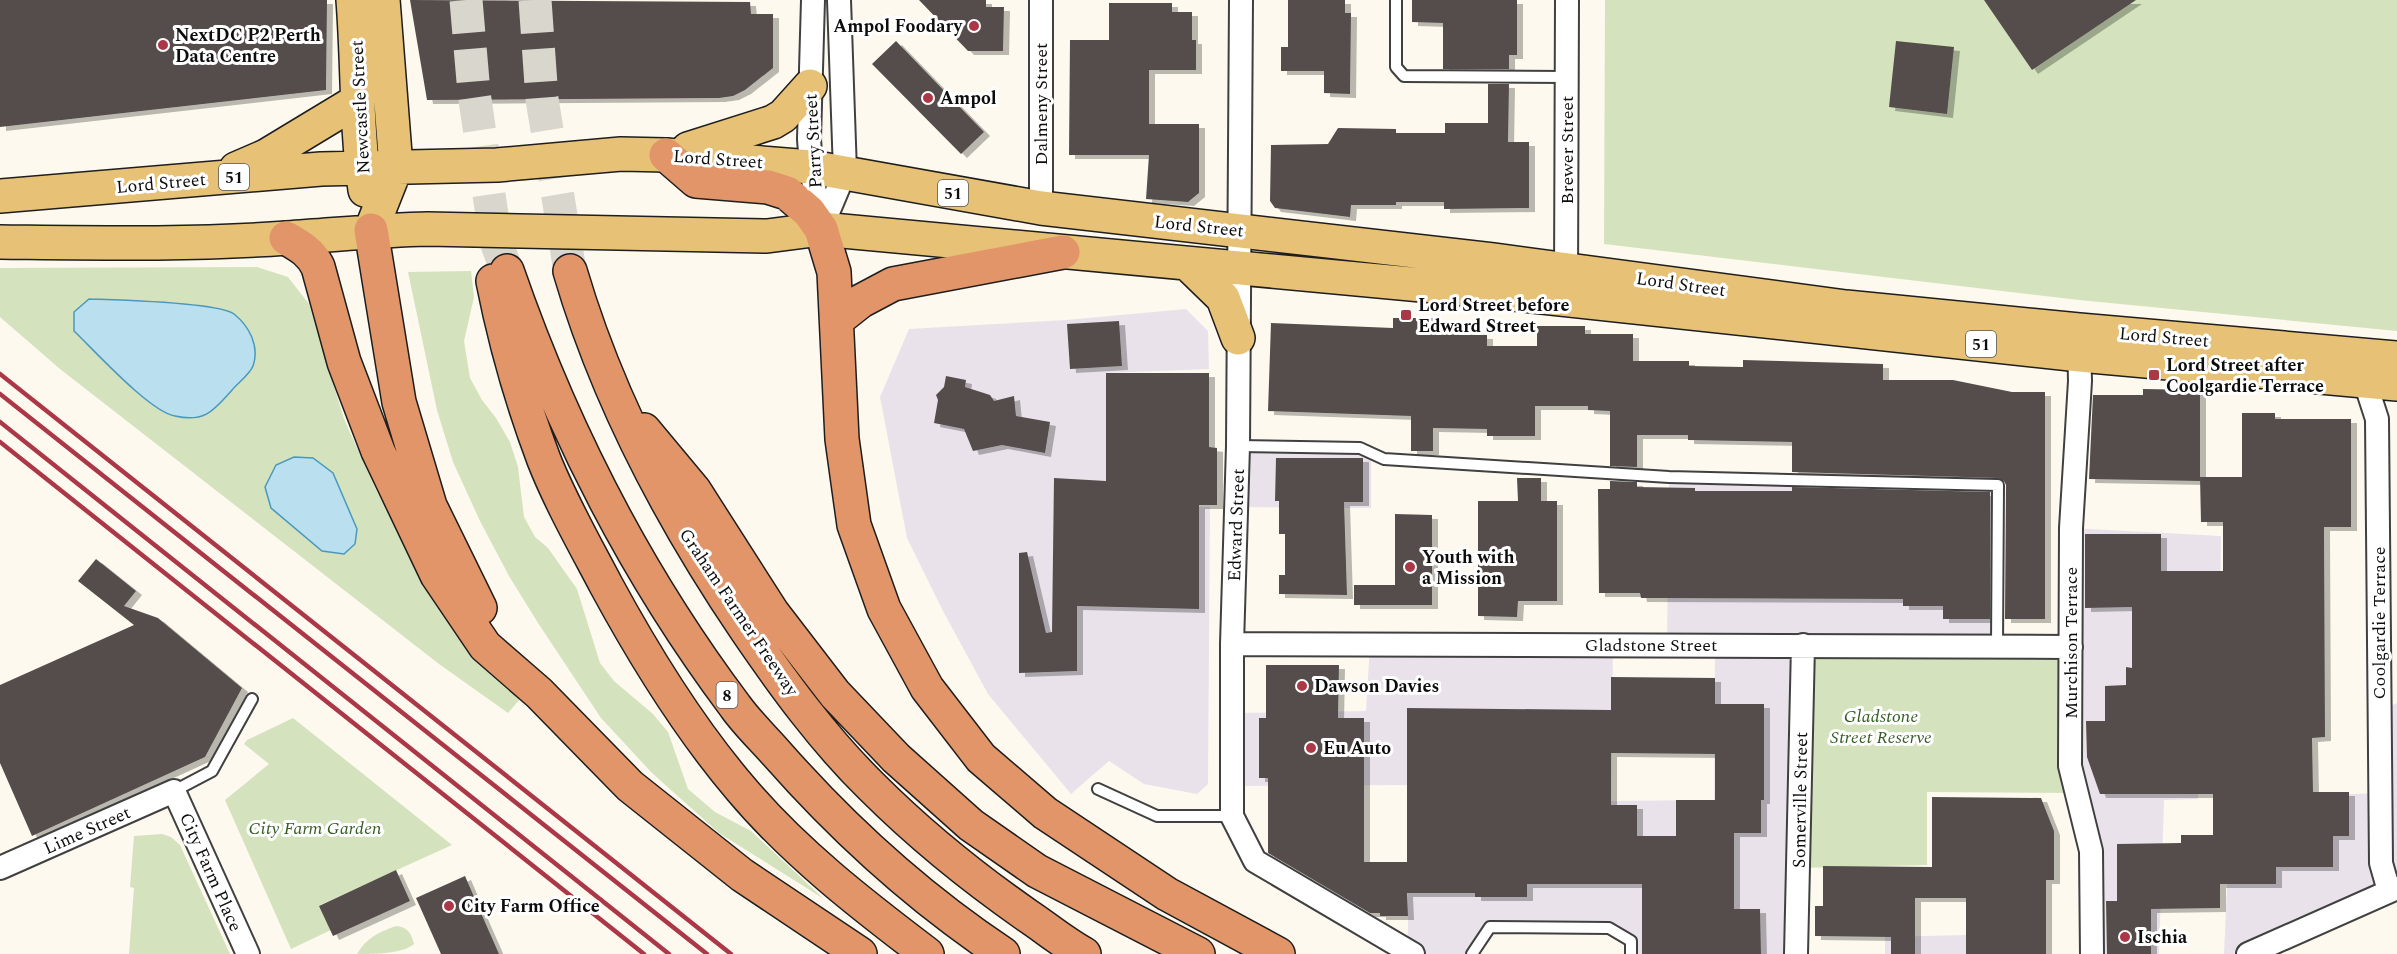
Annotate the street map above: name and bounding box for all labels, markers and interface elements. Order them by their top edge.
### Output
place label: Ampol Foodary [833,13,963,40]
marker: Ampol Foodary [967,19,981,33]
place label: NextDC P2 Perth Data Centre [175,22,321,70]
marker: NextDC P2 Perth Data Centre [156,38,170,52]
street label: Newcastle Street [344,39,377,174]
street label: Dalmeny Street [1028,43,1055,165]
place label: Ampol [940,85,997,112]
marker: Ampol [921,91,935,105]
street label: Parry Street [798,93,829,189]
street label: Brewer Street [1554,96,1581,204]
street label: Lord Street [672,143,764,176]
road number: 51 [219,164,249,190]
street label: Lord Street [115,166,207,201]
road number: 51 [938,180,968,206]
street label: Lord Street [1153,208,1245,245]
street label: Lord Street [1634,265,1727,304]
place label: Lord Street before Edward Street [1418,292,1569,340]
marker: Lord Street before Edward Street [1399,308,1413,322]
street label: Lord Street [2118,320,2210,355]
road number: 51 [1966,331,1996,357]
place label: Lord Street after Coolgardie Terrace [2166,352,2324,400]
marker: Lord Street after Coolgardie Terrace [2147,368,2161,382]
street label: Edward Street [1221,468,1252,582]
street label: Graham Farmer Freeway [672,523,806,703]
place label: Youth with a Mission [1422,544,1515,592]
street label: Coolgardie Terrace [2366,547,2393,699]
marker: Youth with a Mission [1403,560,1417,574]
street label: Murchison Terrace [2058,567,2085,719]
street label: Gladstone Street [1585,632,1717,659]
place label: Dawson Davies [1314,673,1439,700]
marker: Dawson Davies [1295,679,1309,693]
road number: 8 [716,682,738,708]
park label: Gladstone Street Reserve [1830,703,1932,751]
street label: Somerville Street [1786,732,1815,868]
place label: Eu Auto [1323,735,1391,762]
marker: Eu Auto [1304,741,1318,755]
street label: Lime Street [39,799,135,862]
street label: City Farm Place [172,808,249,936]
park label: City Farm Garden [248,815,382,842]
place label: City Farm Office [461,893,600,920]
marker: City Farm Office [442,899,456,913]
place label: Ischia [2137,924,2188,951]
marker: Ischia [2118,930,2132,944]

